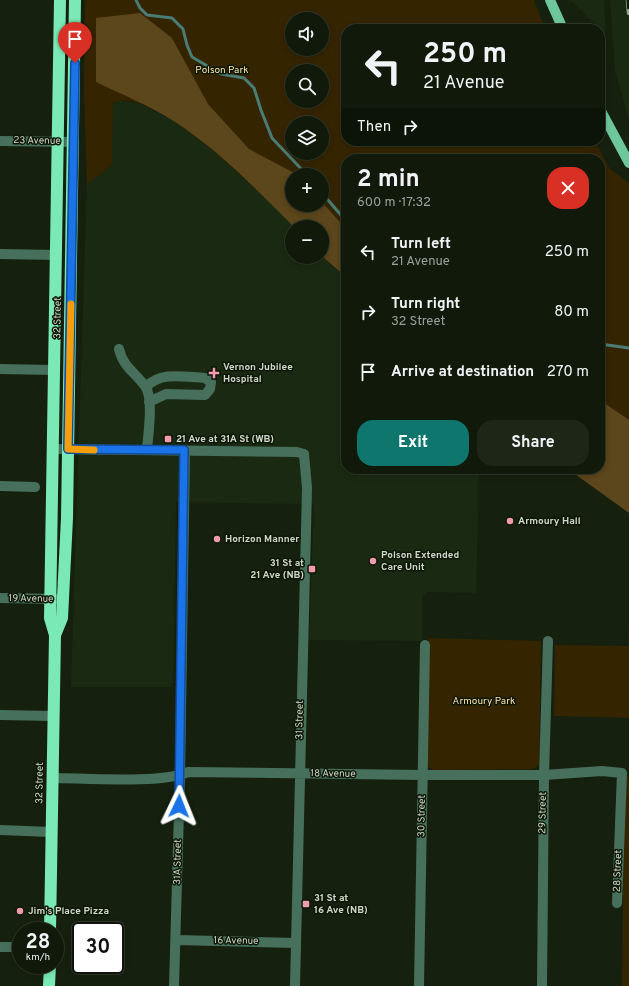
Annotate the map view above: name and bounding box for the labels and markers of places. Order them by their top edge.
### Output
pin [58,22,92,63]
place label: Vernon Jubilee Hospital [223,361,293,386]
marker: Vernon Jubilee Hospital [208,367,220,379]
place label: 21 Ave at 31A St (WB) [176,433,274,446]
marker: 21 Ave at 31A St (WB) [163,434,173,444]
place label: Armoury Hall [518,515,581,528]
marker: Armoury Hall [505,516,515,526]
place label: Horizon Manner [225,533,300,546]
marker: Horizon Manner [212,534,222,544]
place label: Polson Extended Care Unit [381,549,459,574]
marker: Polson Extended Care Unit [368,556,378,566]
place label: 31 St at 21 Ave (NB) [250,557,304,582]
marker: 31 St at 21 Ave (NB) [307,564,317,574]
place label: 31 St at 16 Ave (NB) [314,892,368,917]
marker: 31 St at 16 Ave (NB) [301,899,311,909]
place label: Jim's Place Pizza [28,905,109,918]
marker: Jim's Place Pizza [15,906,25,916]

